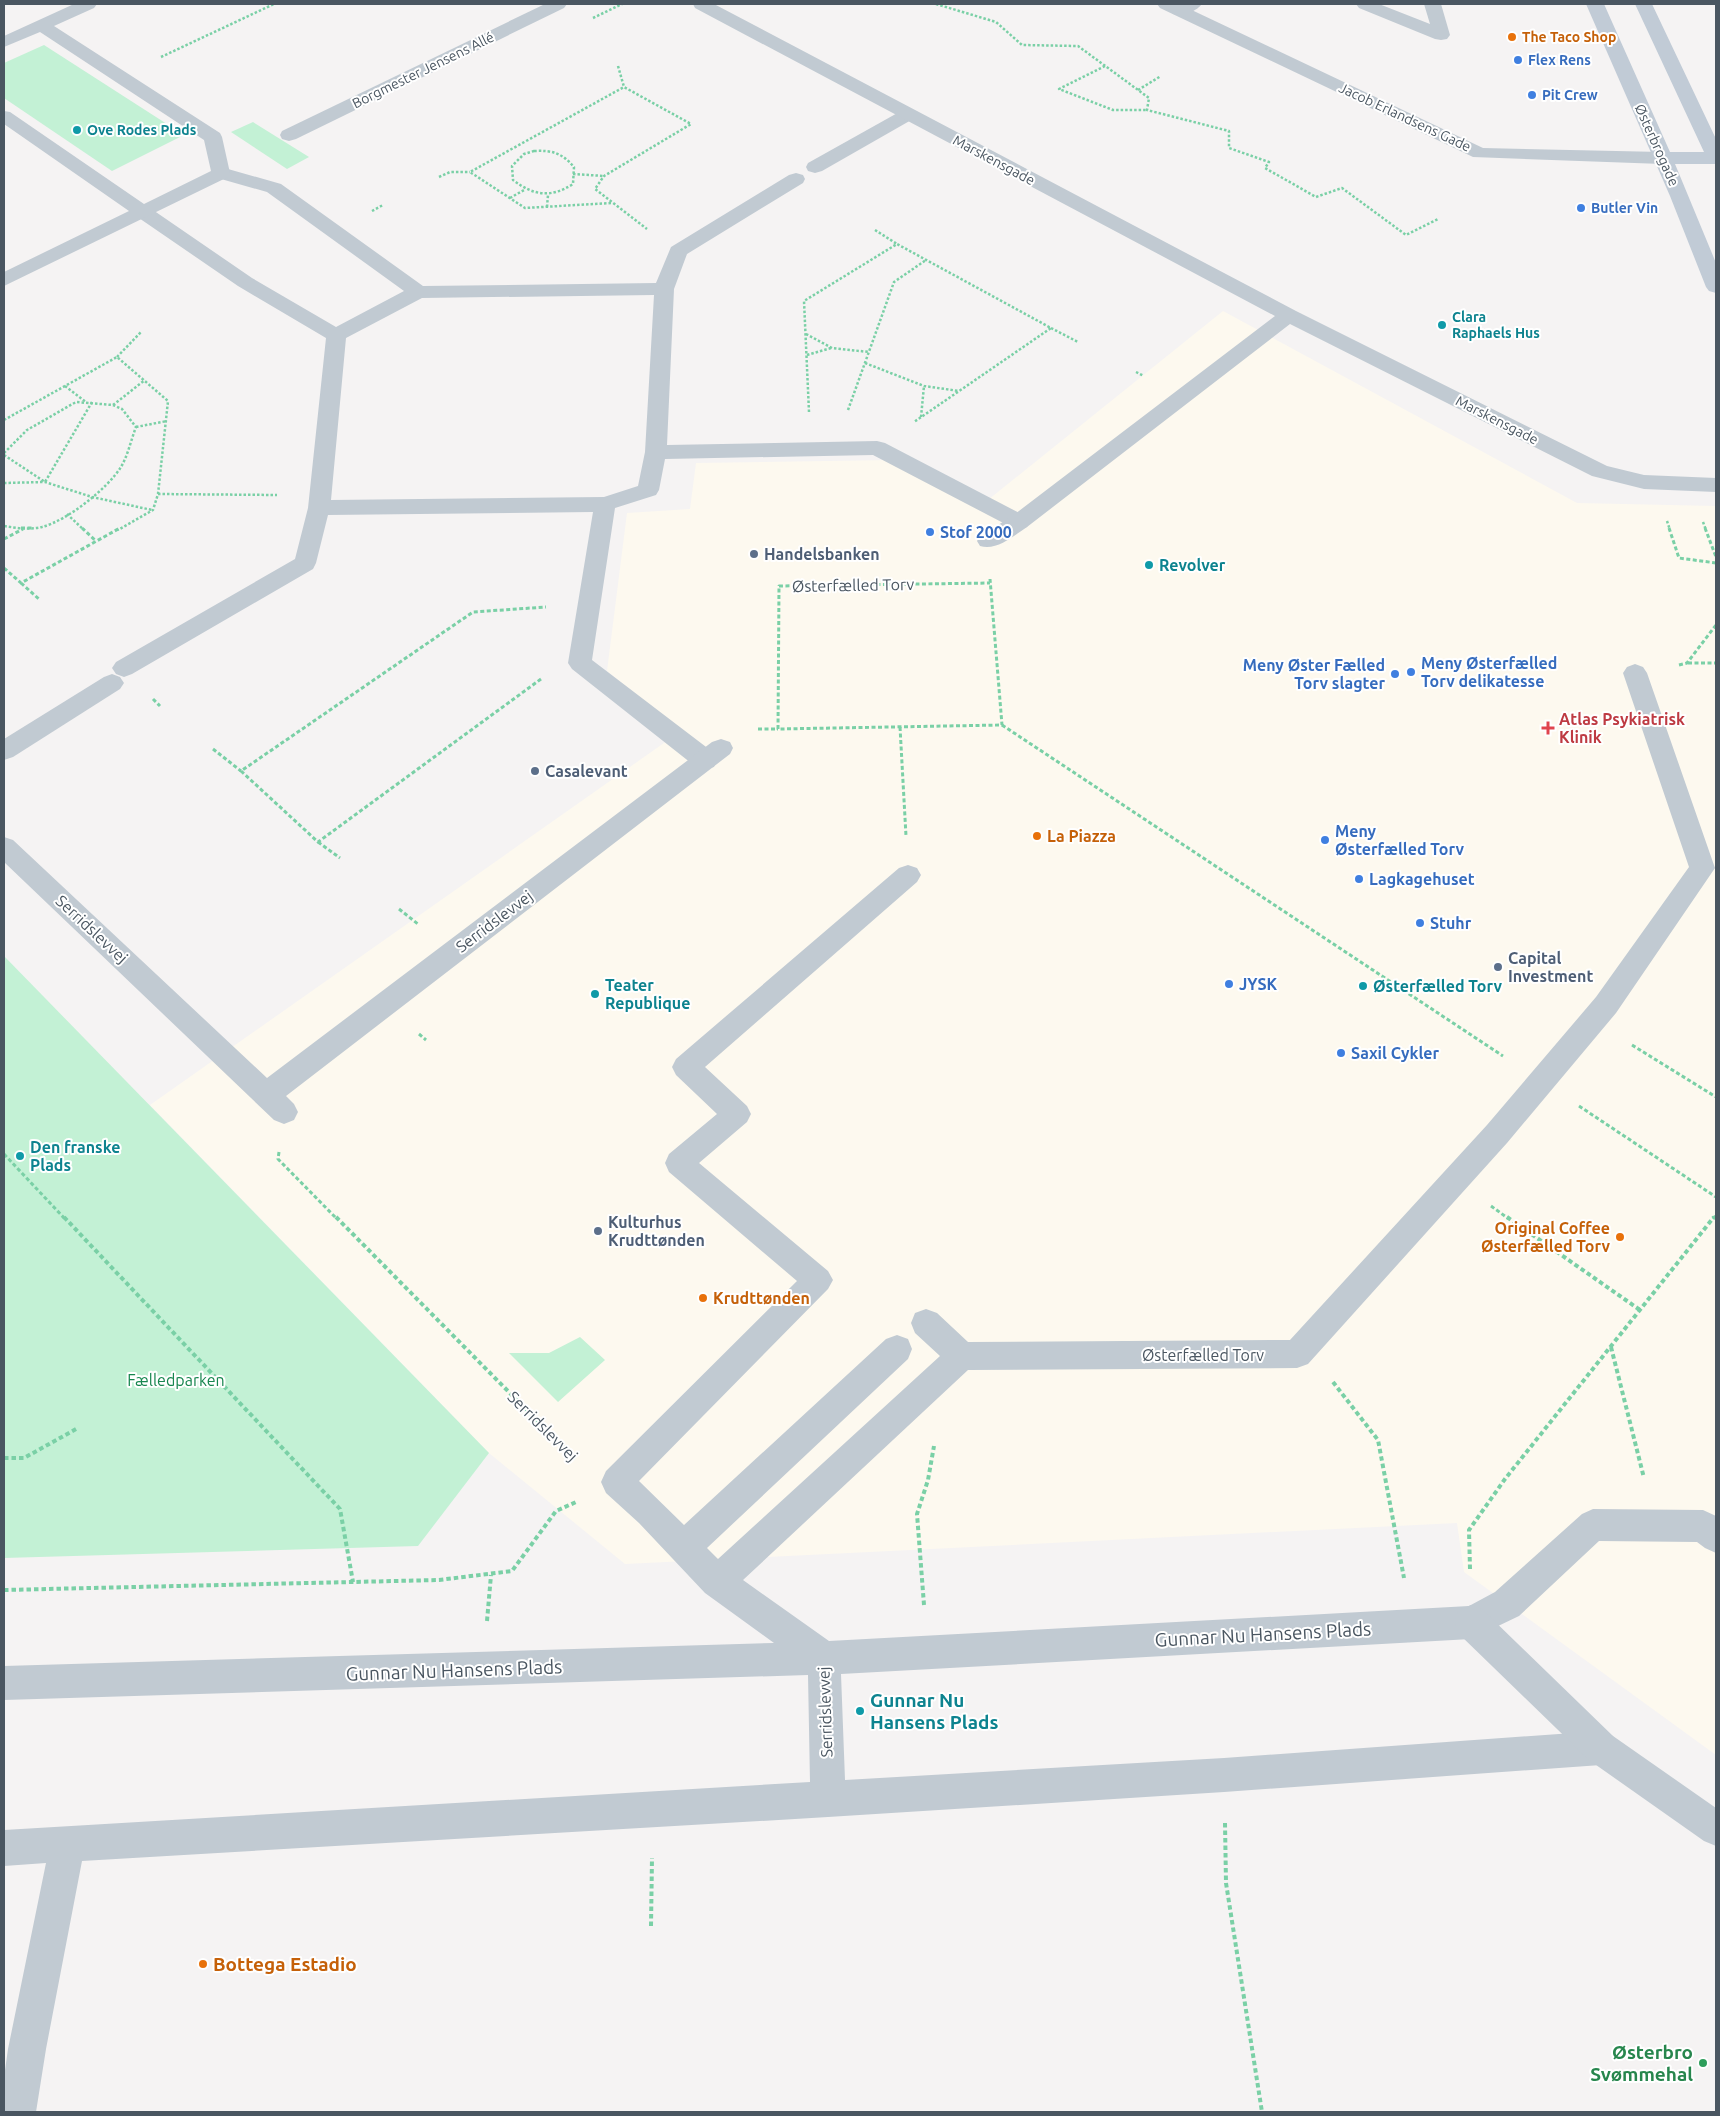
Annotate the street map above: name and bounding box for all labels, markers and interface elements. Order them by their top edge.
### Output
street label: Borgmester Jensens Allé [349,29,497,111]
place label: The Taco Shop [1522,29,1616,45]
marker: The Taco Shop [1506,31,1518,43]
place label: Flex Rens [1528,52,1591,68]
marker: Flex Rens [1512,54,1524,66]
street label: Jacob Erlandsens Gade [1336,79,1474,155]
place label: Pit Crew [1542,87,1598,103]
marker: Pit Crew [1526,89,1538,101]
street label: Østerbrogade [1632,101,1682,189]
place label: Ove Rodes Plads [87,122,197,138]
marker: Ove Rodes Plads [71,124,83,136]
street label: Marskensgade [950,132,1038,188]
place label: Butler Vin [1591,200,1658,216]
marker: Butler Vin [1575,202,1587,214]
place label: Clara Raphaels Hus [1452,309,1540,341]
marker: Clara Raphaels Hus [1436,319,1448,331]
street label: Marskensgade [1453,392,1541,448]
place label: Stof 2000 [940,523,1012,541]
marker: Stof 2000 [924,526,936,538]
place label: Handelsbanken [764,545,880,563]
marker: Handelsbanken [748,548,760,560]
place label: Revolver [1159,556,1226,574]
marker: Revolver [1143,559,1155,571]
street label: Østerfælled Torv [792,575,914,595]
place label: Meny Østerfælled Torv delikatesse [1421,654,1557,690]
place label: Meny Øster Fælled Torv slagter [1243,656,1385,692]
marker: Meny Østerfælled Torv delikatesse [1405,666,1417,678]
marker: Meny Øster Fælled Torv slagter [1389,668,1401,680]
place label: Atlas Psykiatrisk Klinik [1559,710,1685,746]
marker: Atlas Psykiatrisk Klinik [1541,721,1555,735]
place label: Casalevant [545,762,628,780]
marker: Casalevant [529,765,541,777]
place label: Meny Østerfælled Torv [1335,822,1464,858]
place label: La Piazza [1047,827,1116,845]
marker: La Piazza [1031,830,1043,842]
marker: Meny Østerfælled Torv [1319,834,1331,846]
place label: Lagkagehuset [1369,870,1475,888]
marker: Lagkagehuset [1353,873,1365,885]
street label: Serridslevvej [452,886,536,956]
street label: Serridslevvej [53,891,131,967]
place label: Stuhr [1430,914,1472,932]
marker: Stuhr [1414,917,1426,929]
place label: Capital Investment [1508,949,1593,985]
marker: Capital Investment [1492,961,1504,973]
place label: JYSK [1239,975,1278,993]
place label: Teater Republique [605,976,690,1012]
place label: Østerfælled Torv [1373,977,1502,995]
marker: JYSK [1223,978,1235,990]
marker: Østerfælled Torv [1357,980,1369,992]
marker: Teater Republique [589,988,601,1000]
place label: Saxil Cykler [1351,1044,1439,1062]
marker: Saxil Cykler [1335,1047,1347,1059]
place label: Den franske Plads [30,1138,120,1174]
marker: Den franske Plads [14,1150,26,1162]
place label: Kulturhus Krudttønden [608,1213,705,1249]
place label: Original Coffee Østerfælled Torv [1481,1219,1610,1255]
marker: Kulturhus Krudttønden [592,1225,604,1237]
marker: Original Coffee Østerfælled Torv [1614,1231,1626,1243]
place label: Krudttønden [713,1289,810,1307]
marker: Krudttønden [697,1292,709,1304]
street label: Østerfælled Torv [1142,1346,1264,1364]
park label: Fælledparken [127,1371,225,1389]
street label: Serridslevvej [504,1387,582,1465]
street label: Gunnar Nu Hansens Plads [1154,1617,1372,1651]
street label: Gunnar Nu Hansens Plads [345,1655,563,1685]
street label: Serridslevvej [814,1666,836,1758]
place label: Gunnar Nu Hansens Plads [870,1689,998,1733]
marker: Gunnar Nu Hansens Plads [854,1705,866,1717]
place label: Bottega Estadio [213,1953,357,1975]
marker: Bottega Estadio [197,1958,209,1970]
place label: Østerbro Svømmehal [1590,2041,1693,2085]
marker: Østerbro Svømmehal [1697,2057,1709,2069]

